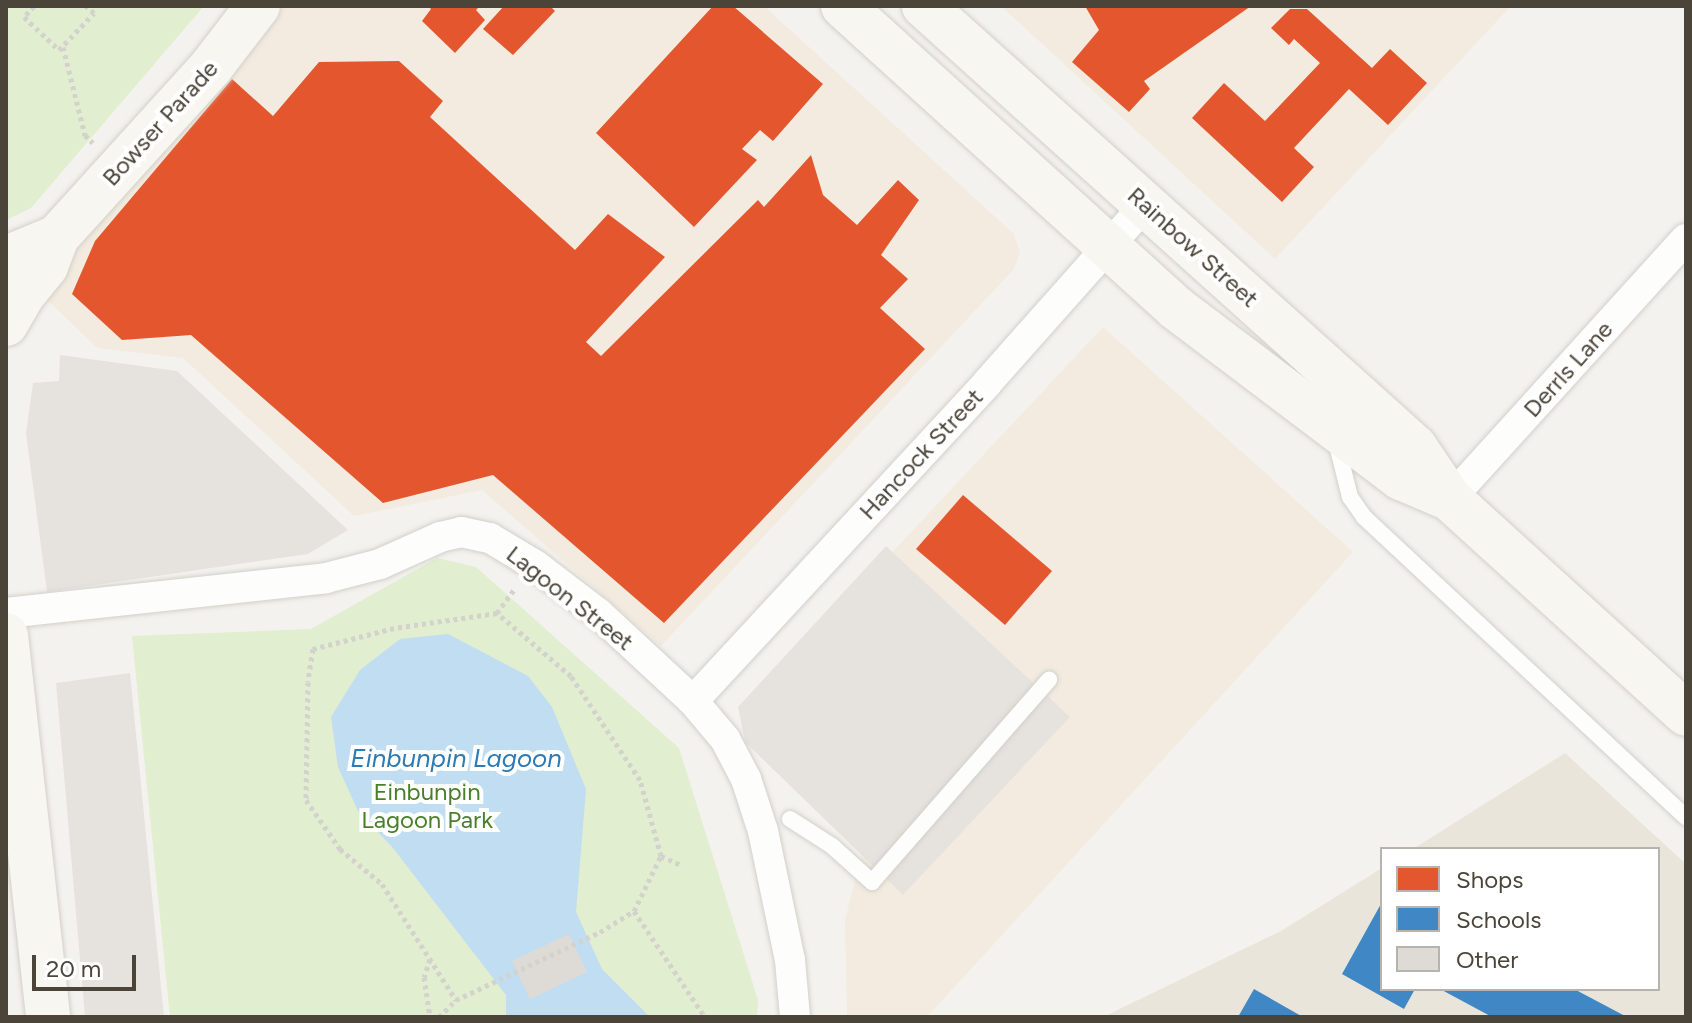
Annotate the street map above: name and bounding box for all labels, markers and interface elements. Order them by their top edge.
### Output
street label: Bowser Parade [96,54,224,192]
street label: Rainbow Street [1122,181,1264,313]
street label: Derrls Lane [1517,315,1619,423]
street label: Hancock Street [853,383,989,525]
street label: Lagoon Street [501,540,639,656]
water label: Einbunpin Lagoon [350,743,562,775]
park label: Einbunpin Lagoon Park [361,778,493,834]
legend [1380,847,1660,991]
text: Shops [1456,865,1523,894]
text: Schools [1456,905,1541,934]
scale bar [36,939,140,989]
text: Other [1456,945,1518,974]
text: 20 m [46,954,101,983]

